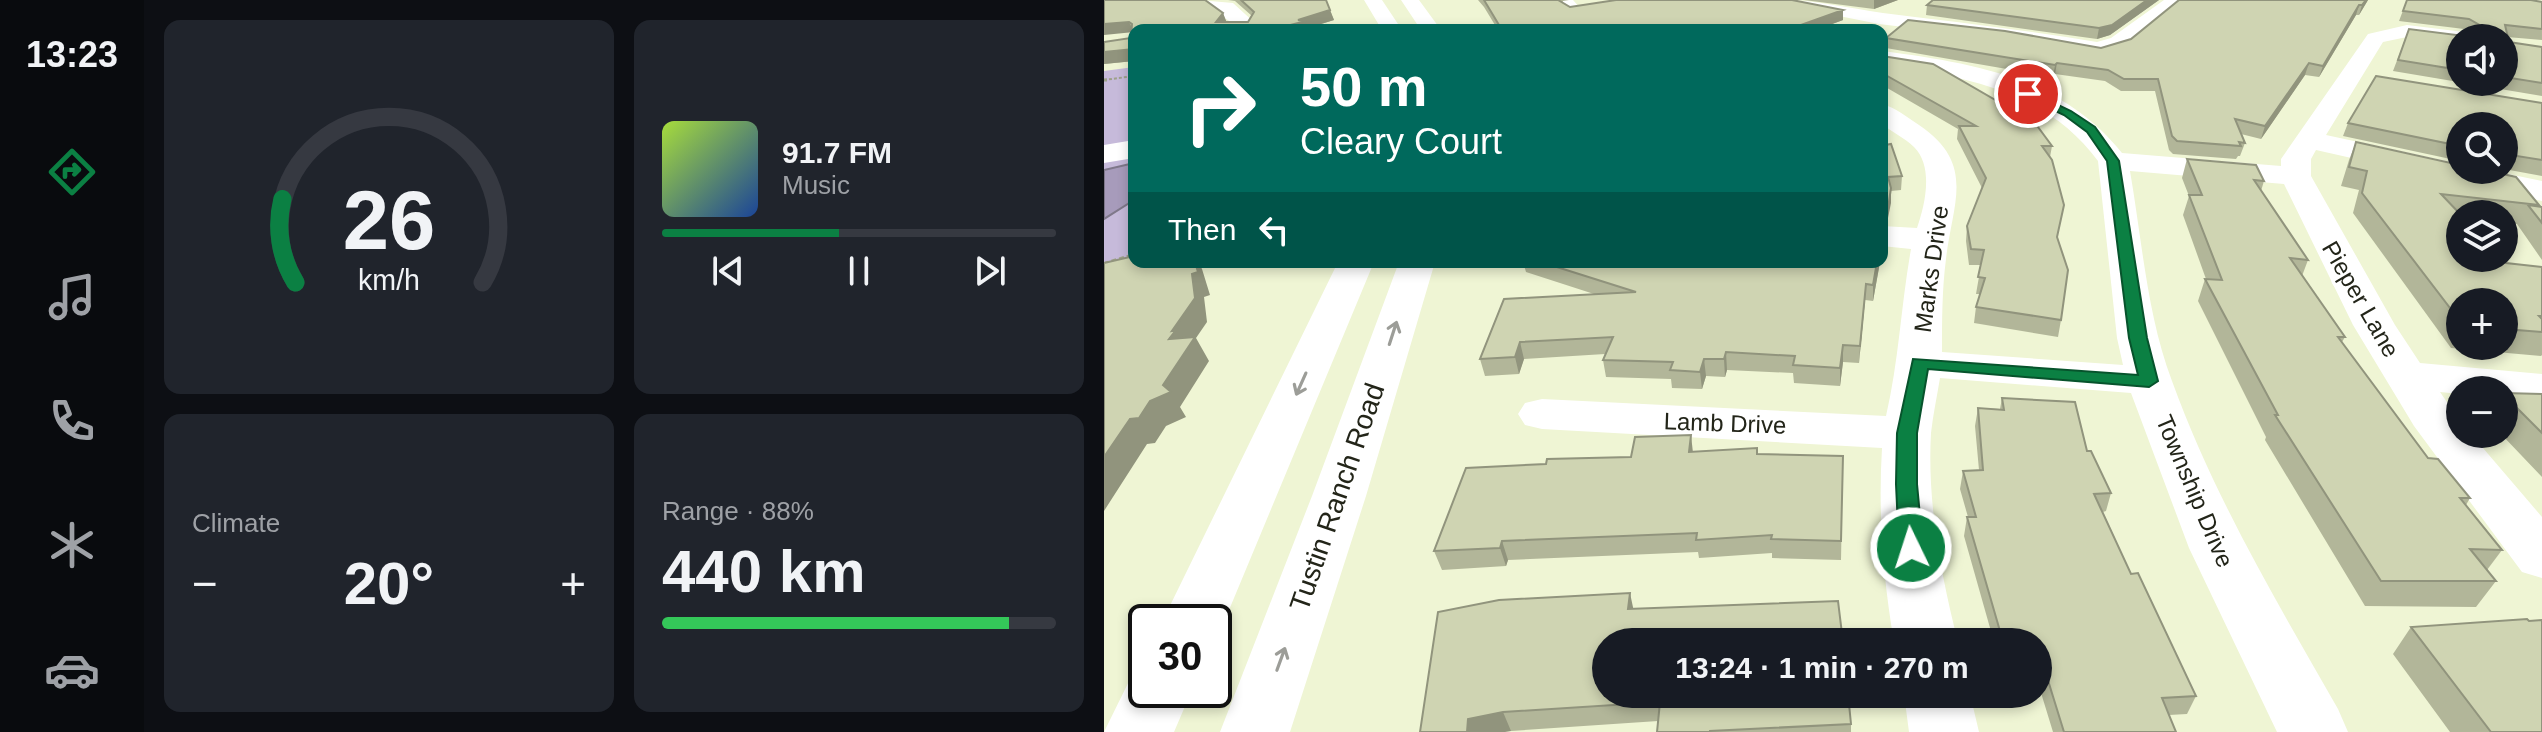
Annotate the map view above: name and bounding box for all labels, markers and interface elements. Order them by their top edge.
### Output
map controls [2446,24,2518,448]
button: sound [2446,24,2518,96]
text: 13:23 [26,34,118,75]
text: 50 m [1300,55,1428,118]
icon: right [1168,56,1272,160]
pin [1994,60,2062,128]
icon: arrive [2006,72,2050,116]
button: search [2446,112,2518,184]
text: Cleary Court [1300,121,1502,162]
text: 91.7 FM [782,136,892,169]
icon: directions [44,144,100,200]
text: Music [782,170,850,200]
text: 26 [343,173,435,266]
button: layers [2446,200,2518,272]
street label: Marks Drive [1909,204,1953,334]
icon: left [1252,208,1296,252]
text: Then [1168,213,1236,246]
street label: Pieper Lane [2317,236,2405,362]
icon: previous [706,249,750,293]
icon: pause [837,249,881,293]
icon: next [968,249,1012,293]
text: km/h [358,264,420,296]
icon: music [44,269,100,325]
button: + [2446,288,2518,360]
one-way arrow [1387,321,1402,346]
one-way arrow [1293,372,1308,396]
button: − [2446,376,2518,448]
street label: Tustin Ranch Road [1283,379,1391,615]
icon: phone [44,393,100,449]
street label: Lamb Drive [1663,407,1787,439]
street label: Township Drive [2151,411,2239,571]
text: Range · 88% [662,496,814,526]
position arrow [1869,506,1953,590]
text: Climate [192,508,280,538]
icon: climate [44,517,100,573]
text: 440 km [662,538,866,605]
text: 20° [344,550,434,617]
text: − [192,559,218,608]
text: + [560,559,586,608]
speed limit sign: 30 [1128,604,1232,708]
icon: car [44,642,100,698]
one-way arrow [1275,647,1289,671]
text: 13:24 · 1 min · 270 m [1675,651,1969,684]

